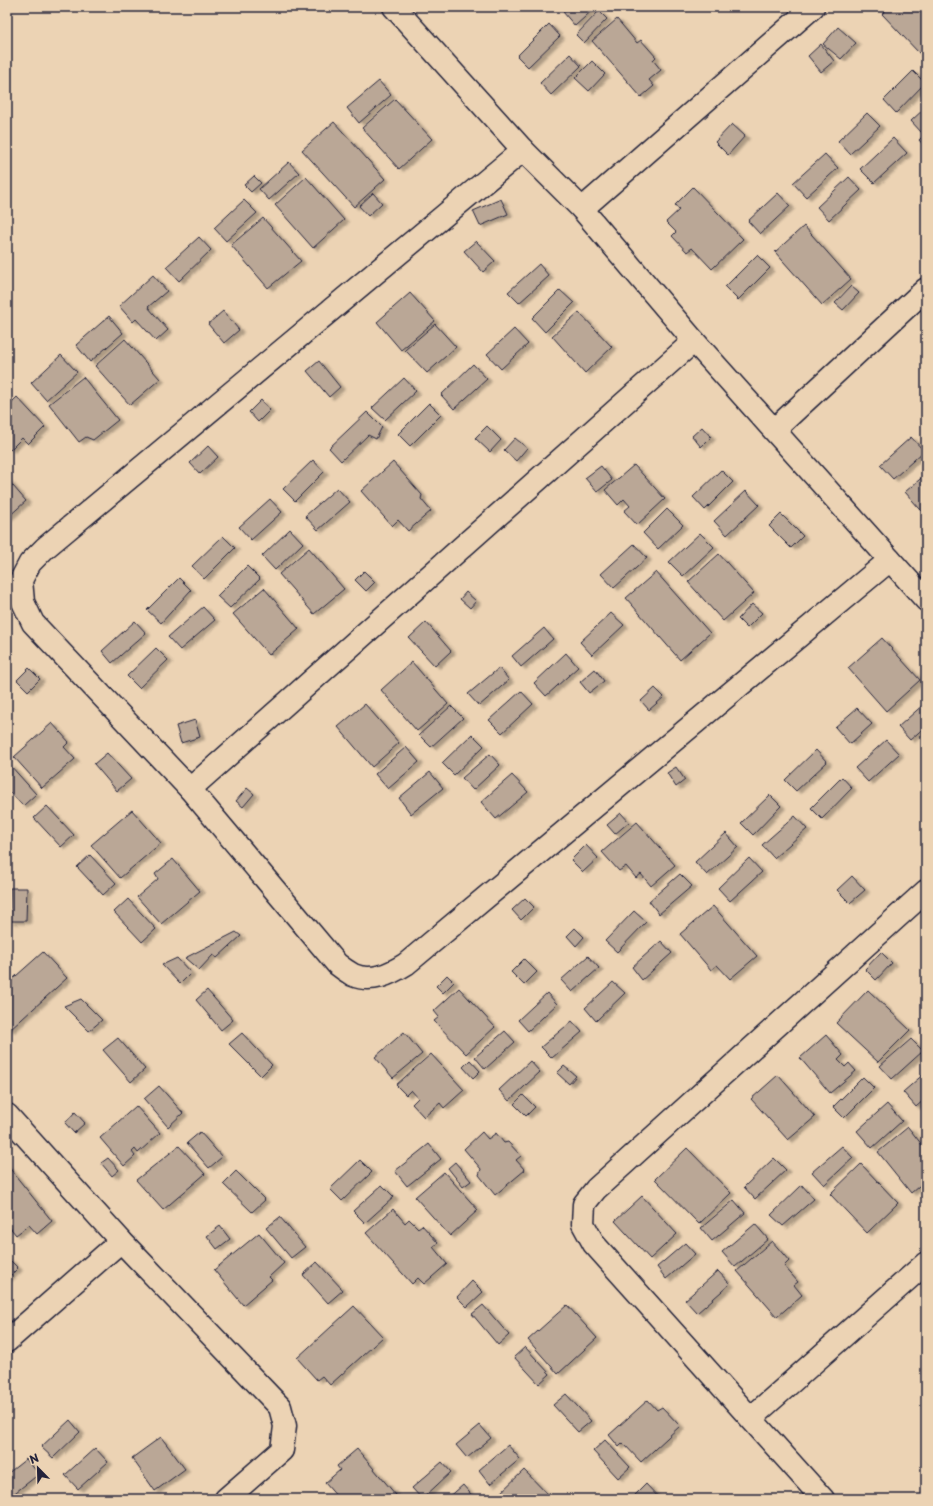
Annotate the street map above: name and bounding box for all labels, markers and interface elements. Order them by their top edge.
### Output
north arrow [18,1448,58,1488]
text: N [27,1449,41,1468]

